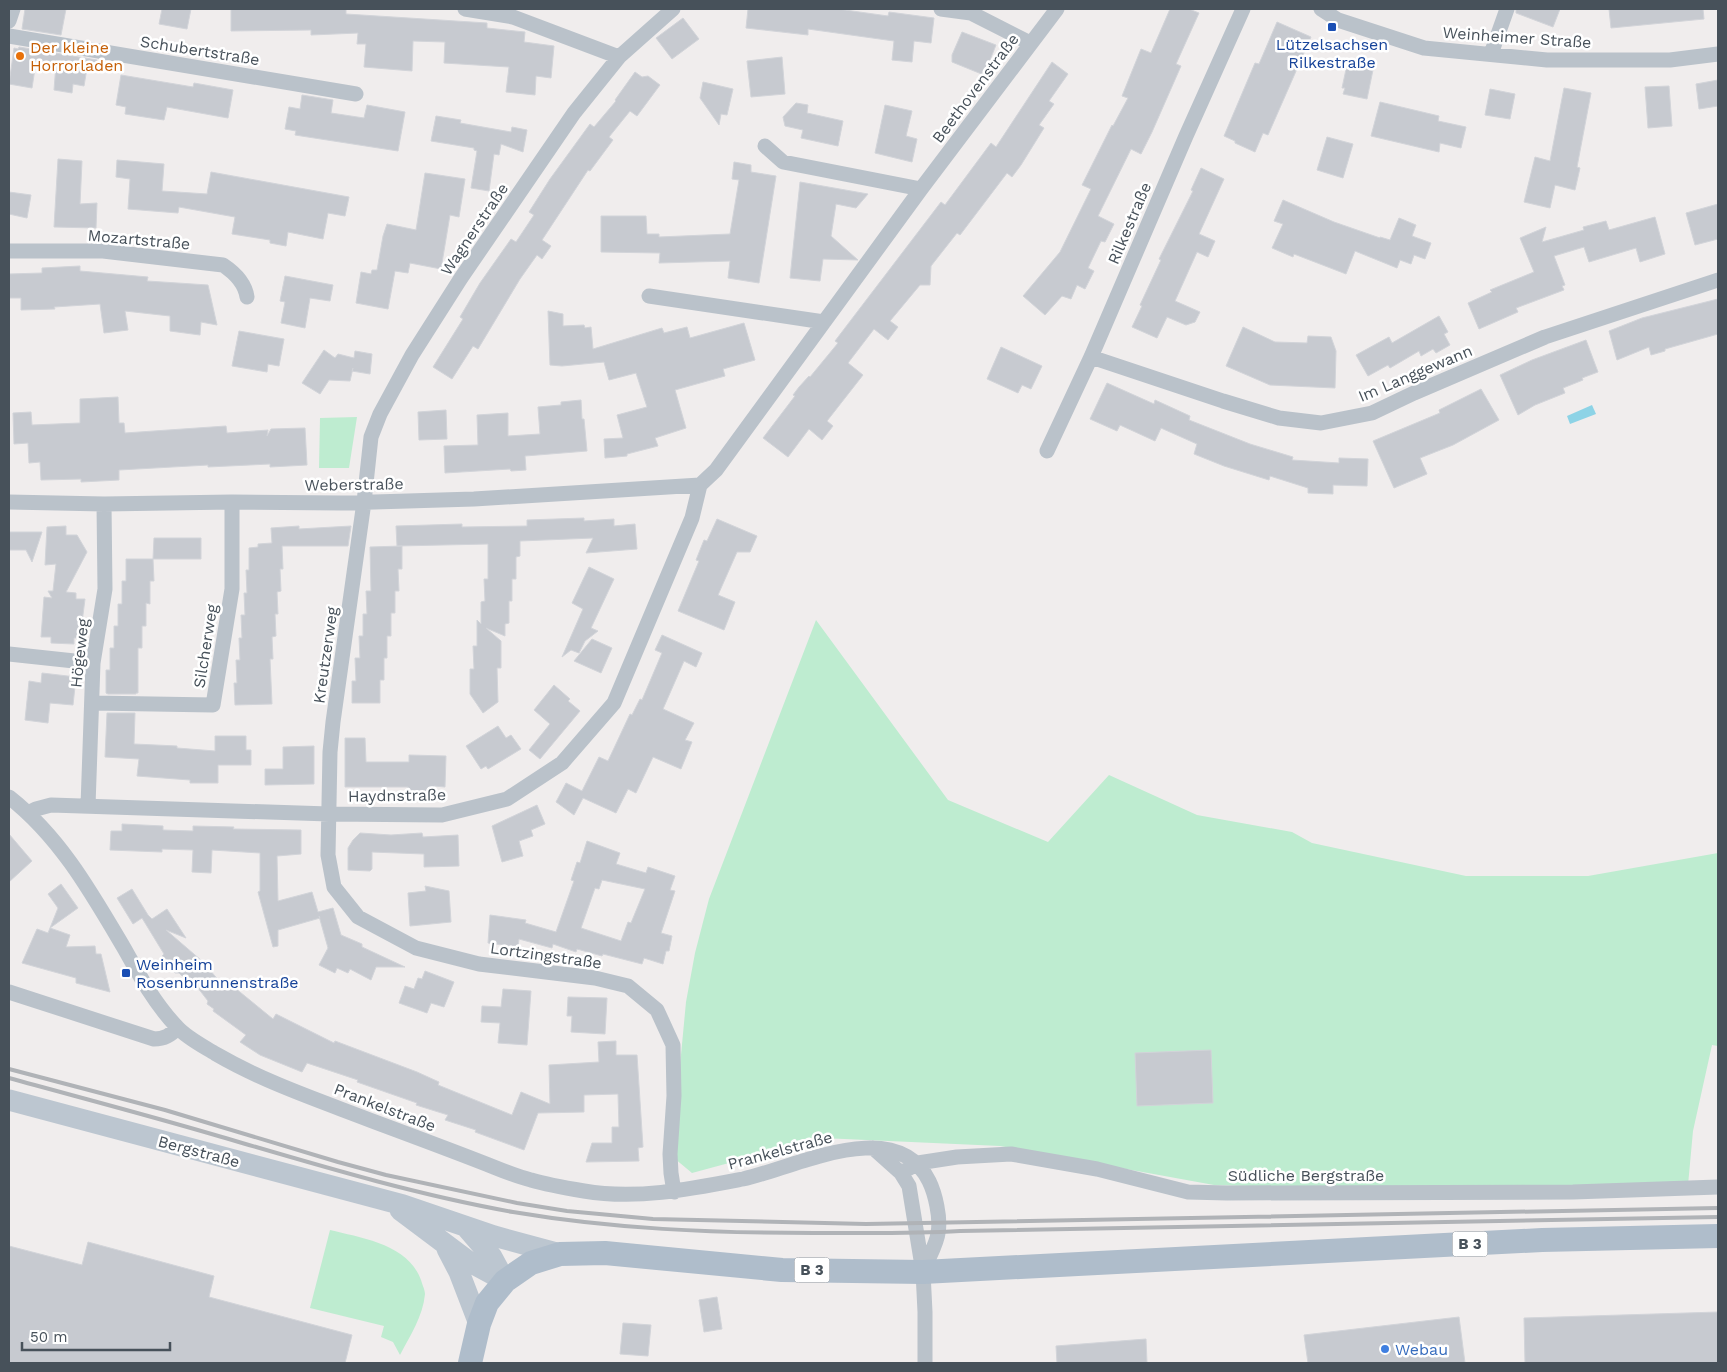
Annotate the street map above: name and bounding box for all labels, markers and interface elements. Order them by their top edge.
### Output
marker: Lützelsachsen Rilkestraße [1326,21,1338,33]
street label: Weinheimer Straße [1442,23,1592,52]
street label: Beethovenstraße [928,30,1023,147]
street label: Schubertstraße [139,32,261,69]
place label: Lützelsachsen Rilkestraße [1276,35,1388,72]
place label: Der kleine Horrorladen [30,38,123,75]
marker: Der kleine Horrorladen [14,50,26,62]
street label: Rilkestraße [1104,179,1155,267]
street label: Wagnerstraße [437,180,512,279]
street label: Mozartstraße [87,226,191,253]
street label: Im Langgewann [1355,341,1475,406]
street label: Weberstraße [304,474,404,495]
street label: Silcherweg [189,602,222,689]
street label: Kreutzerweg [309,605,342,705]
street label: Högeweg [66,617,93,689]
street label: Haydnstraße [348,785,446,806]
street label: Lortzingstraße [489,938,603,973]
place label: Weinheim Rosenbrunnenstraße [136,955,299,992]
marker: Weinheim Rosenbrunnenstraße [120,967,132,979]
street label: Prankelstraße [331,1079,438,1136]
street label: Prankelstraße [726,1127,835,1174]
street label: Bergstraße [156,1131,242,1172]
street label: Südliche Bergstraße [1228,1166,1384,1185]
road number: B 3 [1452,1232,1488,1256]
road number: B 3 [794,1258,830,1282]
scale bar [22,1320,170,1352]
text: 50 m [30,1328,67,1346]
place label: Webau [1395,1340,1448,1359]
marker: Webau [1379,1343,1391,1355]

